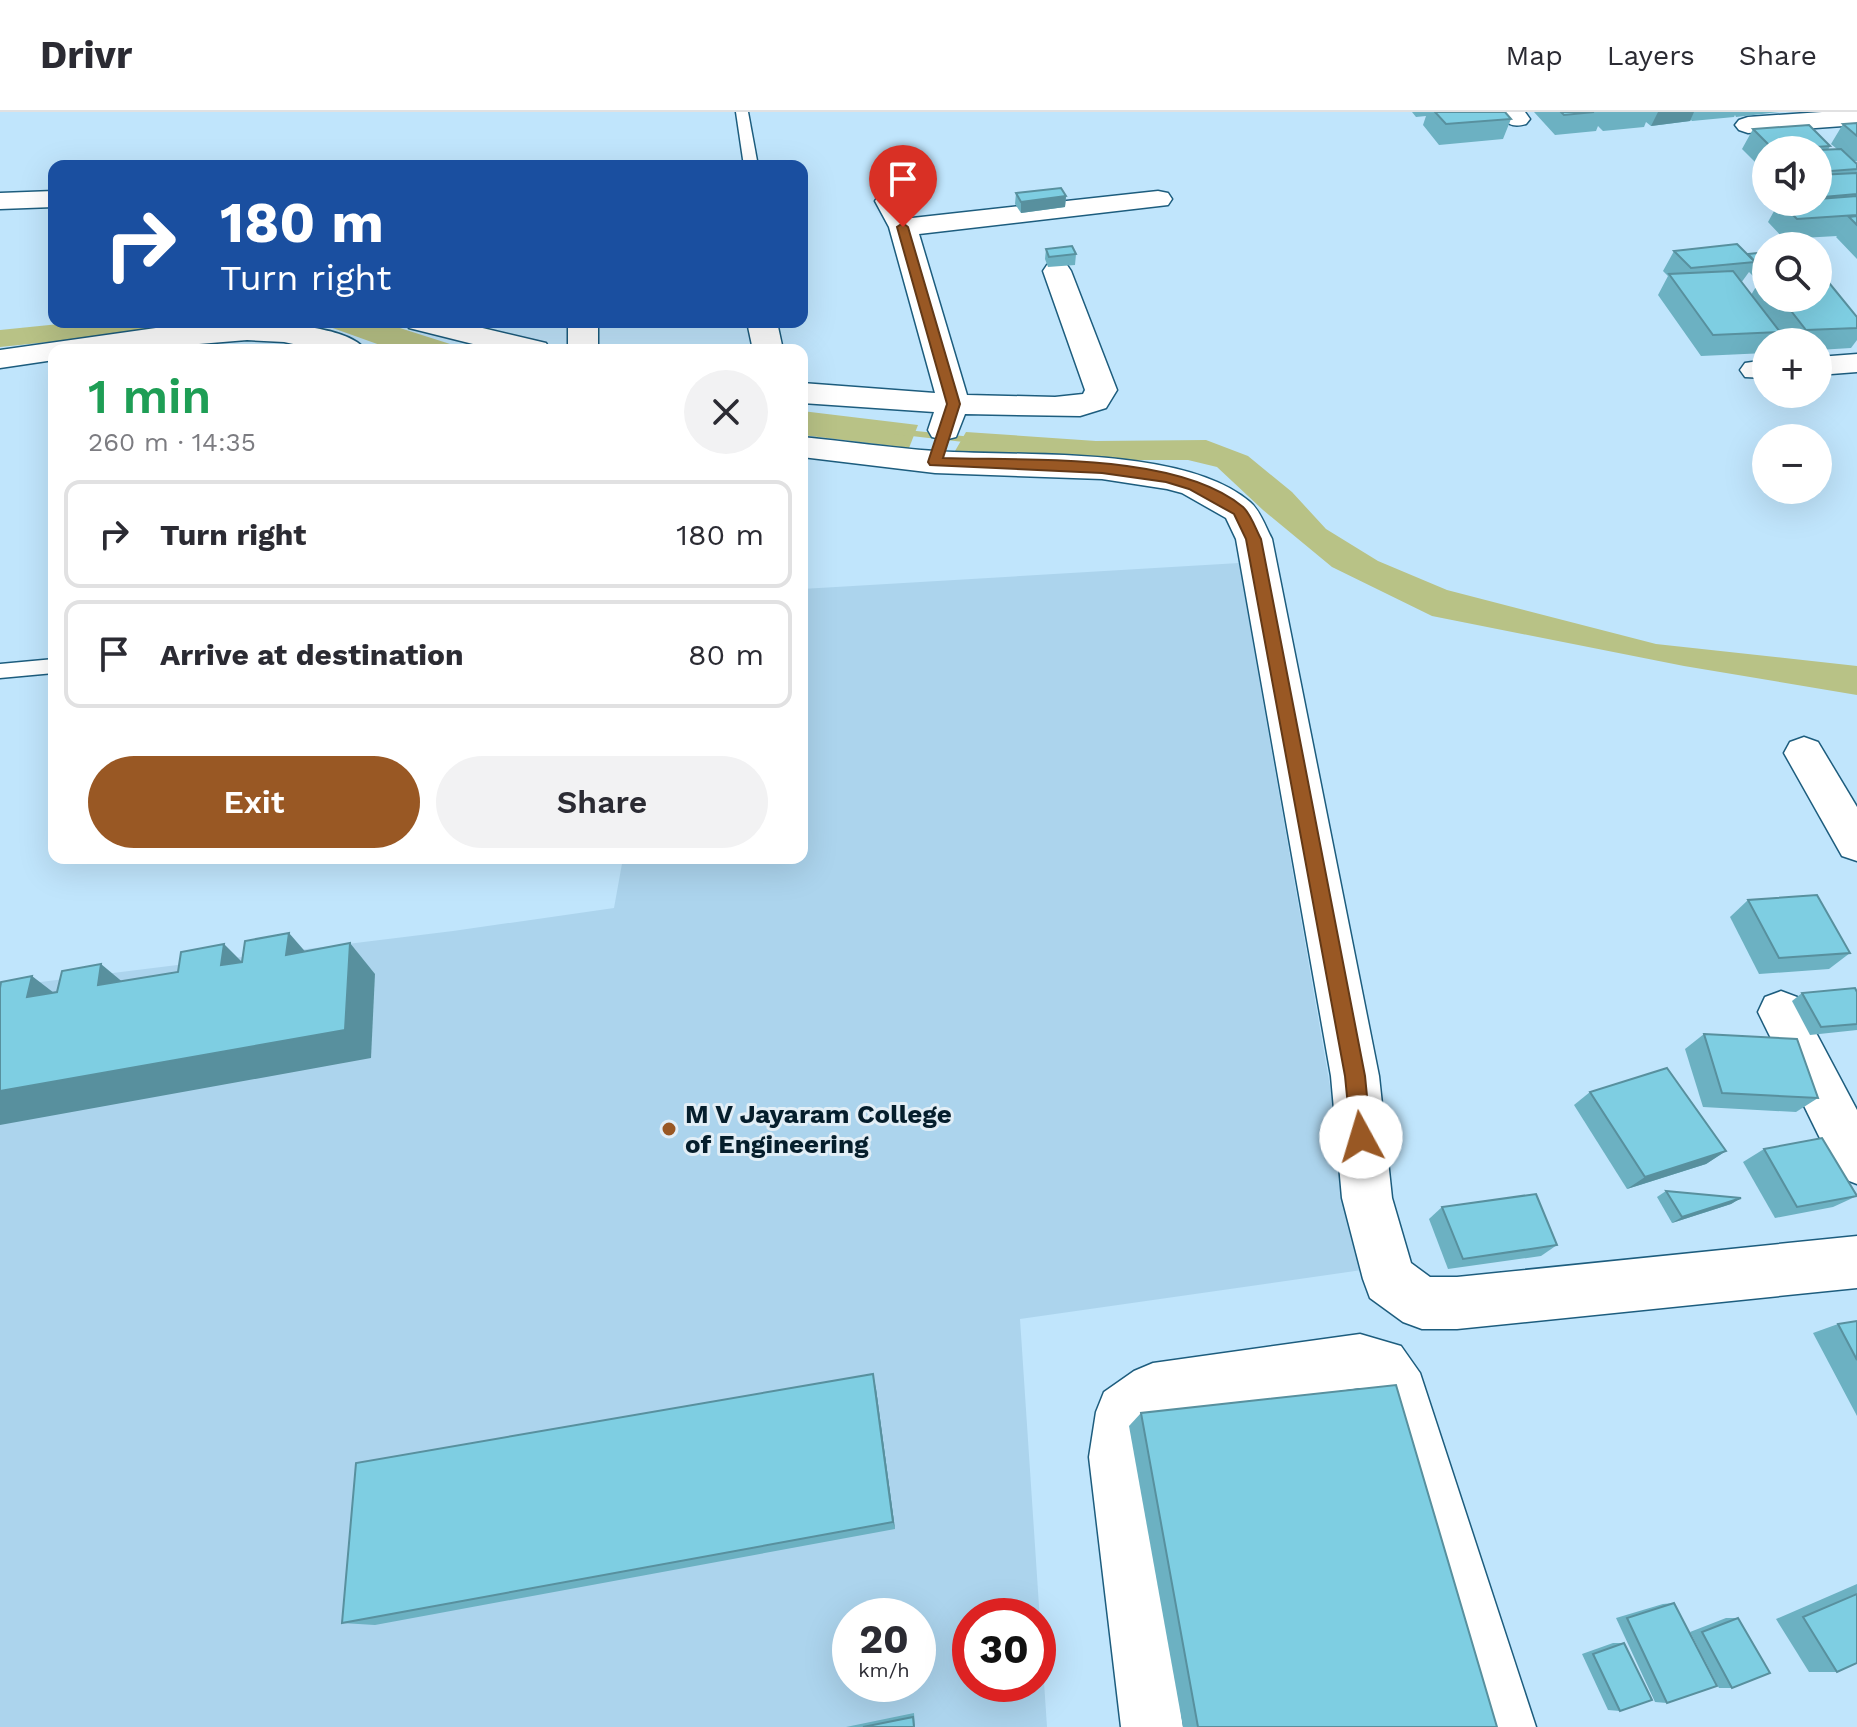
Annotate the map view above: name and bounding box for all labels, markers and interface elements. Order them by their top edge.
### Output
text: Drivr [40,33,132,77]
text: Map [1506,39,1563,72]
text: Layers [1607,39,1695,72]
text: Share [1739,39,1817,72]
map controls [1752,136,1832,504]
button: sound [1752,136,1832,216]
pin [869,145,937,227]
icon: arrive [881,157,925,201]
text: 180 m [220,190,384,256]
icon: right [88,192,192,296]
button: search [1752,232,1832,312]
text: Turn right [220,257,391,299]
button: + [1752,328,1832,408]
text: 1 min [88,368,211,425]
button: close [684,370,768,454]
button: − [1752,424,1832,504]
text: 260 m · 14:35 [88,427,256,457]
icon: right [92,512,136,556]
text: Turn right [160,517,306,552]
text: 180 m [676,517,764,552]
icon: arrive [92,632,136,676]
text: Arrive at destination [160,637,464,672]
text: 80 m [688,637,764,672]
button: Exit [88,756,420,848]
button: Share [436,756,768,848]
position arrow [1319,1095,1403,1179]
place label: M V Jayaram College of Engineering [685,1099,952,1159]
marker: M V Jayaram College of Engineering [660,1120,678,1138]
speed limit sign: 30 [952,1598,1056,1702]
text: 20 [859,1616,909,1663]
text: km/h [858,1658,910,1682]

